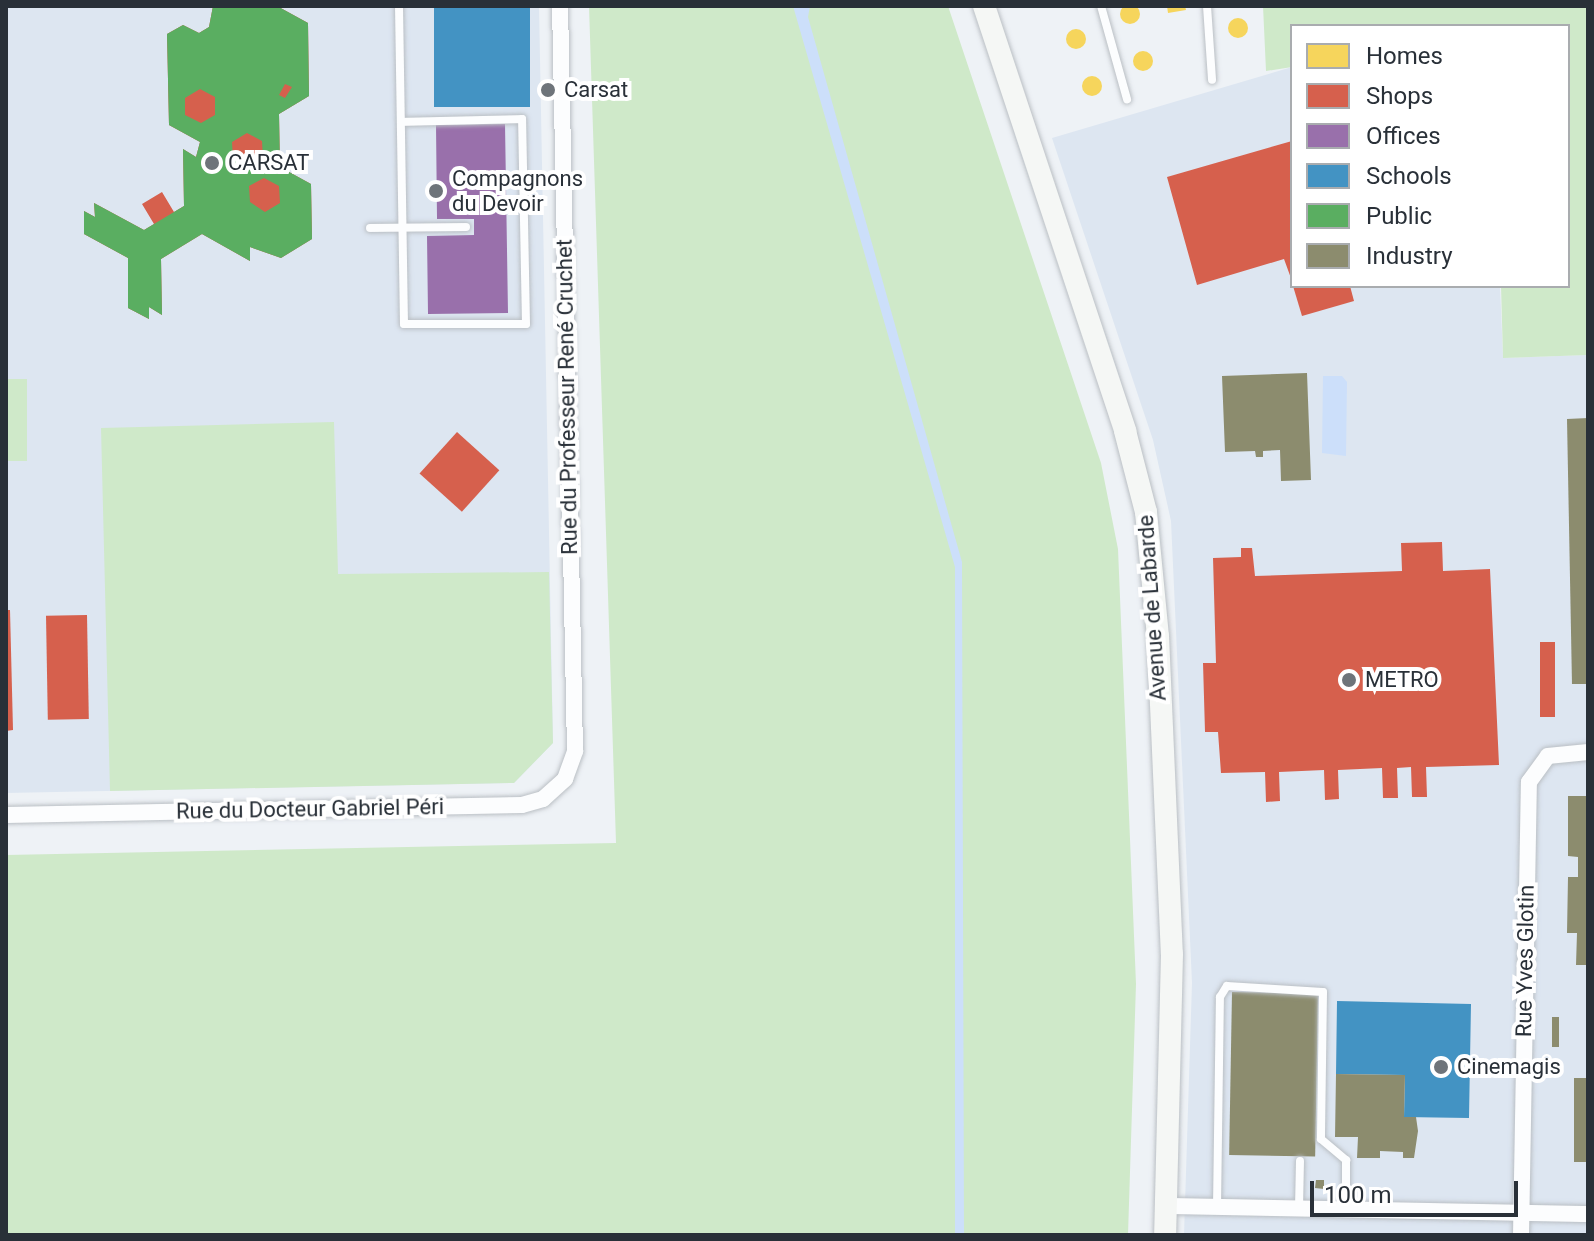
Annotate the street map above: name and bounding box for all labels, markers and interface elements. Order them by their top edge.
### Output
legend [1290,24,1570,288]
text: Homes [1366,42,1443,70]
place label: Carsat [564,77,628,103]
marker: Carsat [539,81,557,99]
text: Shops [1366,82,1433,110]
text: Offices [1366,122,1441,150]
place label: CARSAT [228,150,309,176]
marker: CARSAT [203,154,221,172]
text: Schools [1366,162,1452,190]
place label: Compagnons du Devoir [452,165,583,216]
marker: Compagnons du Devoir [427,182,445,200]
text: Public [1366,202,1432,230]
street label: Rue du Professeur René Cruchet [551,239,583,555]
text: Industry [1366,242,1452,270]
street label: Avenue de Labarde [1132,514,1172,702]
place label: METRO [1365,667,1439,693]
marker: METRO [1340,671,1358,689]
street label: Rue du Docteur Gabriel Péri [176,793,444,825]
street label: Rue Yves Glotin [1510,885,1540,1037]
place label: Cinemagis [1457,1054,1561,1080]
marker: Cinemagis [1432,1058,1450,1076]
scale bar [1314,1165,1522,1215]
text: 100 m [1324,1181,1391,1209]

